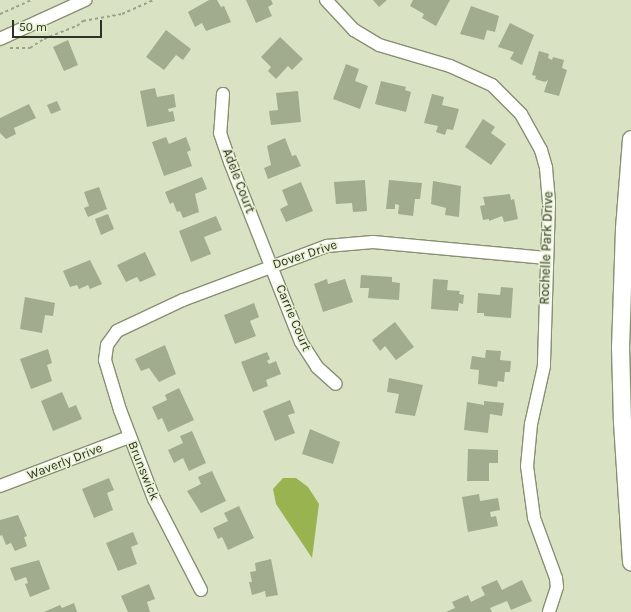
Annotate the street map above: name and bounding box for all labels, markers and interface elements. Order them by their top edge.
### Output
scale bar [14,12,104,38]
text: 50 m [19,20,47,34]
street label: Adele Court [219,147,257,215]
street label: Rochelle Park Drive [537,191,557,305]
street label: Dover Drive [271,237,339,273]
street label: Carrie Court [272,282,314,354]
street label: Brunswick [124,439,162,503]
street label: Waverly Drive [25,440,105,484]

